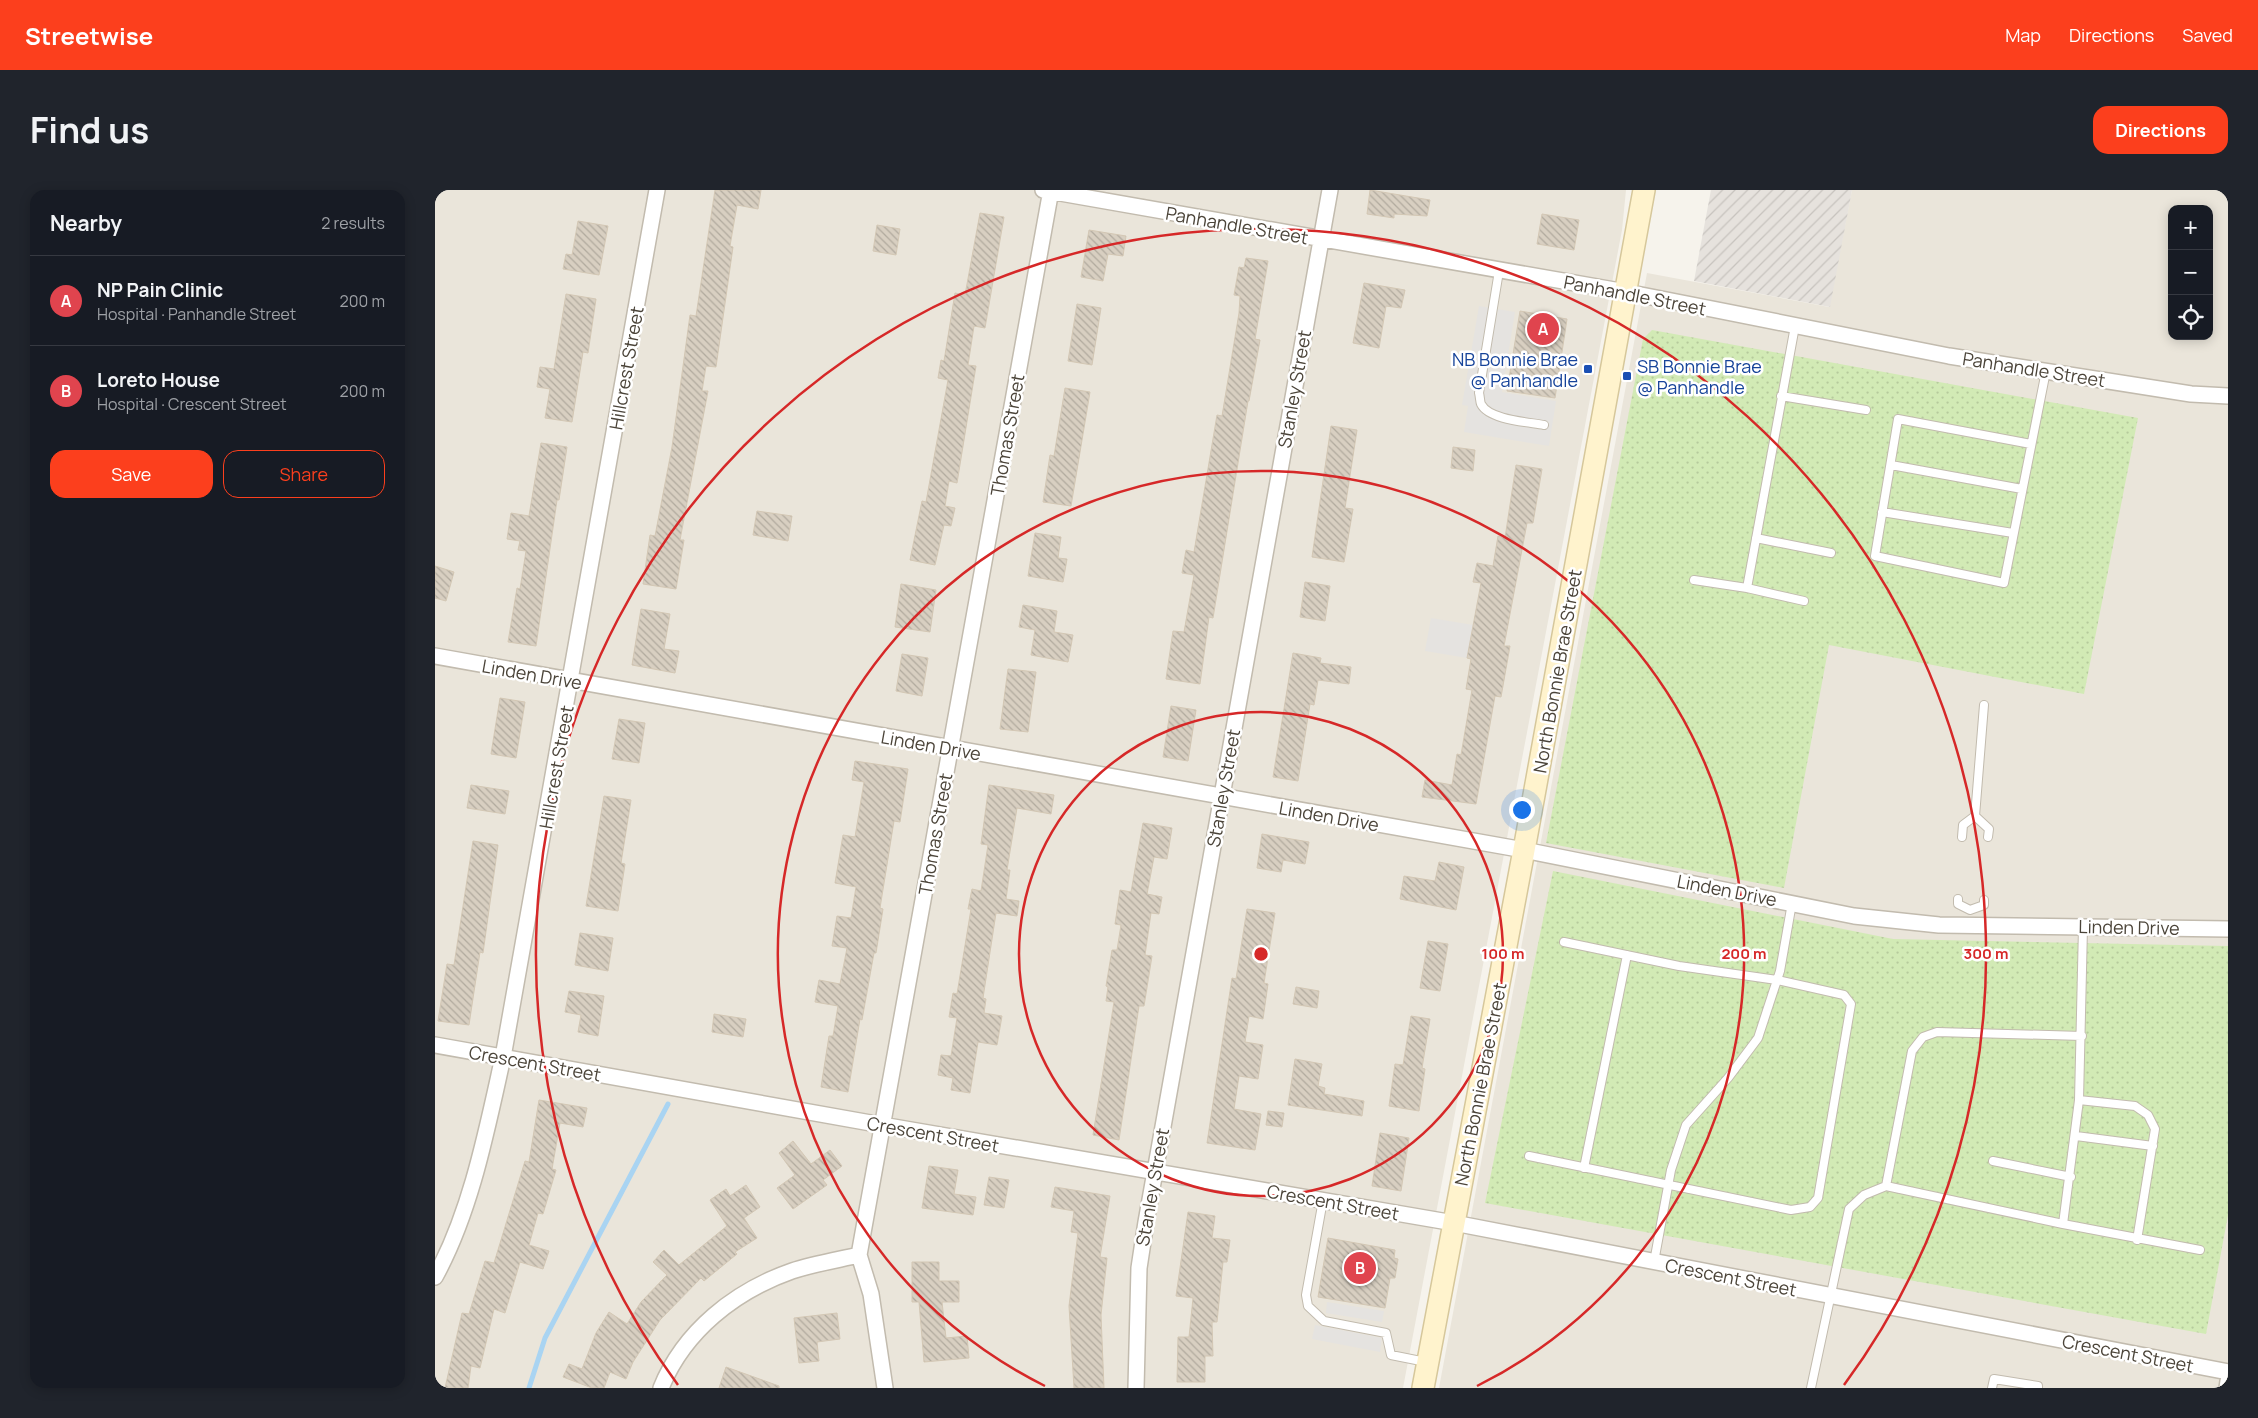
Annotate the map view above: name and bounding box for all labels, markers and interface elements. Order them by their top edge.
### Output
text: Streetwise [25,19,153,52]
text: Map [2005,23,2041,47]
text: Directions [2069,23,2154,47]
text: Saved [2182,23,2233,47]
text: Find us [30,106,149,154]
button: Directions [2093,106,2228,154]
street label: Panhandle Street [1164,201,1310,249]
map controls [2168,205,2213,340]
button: + [2168,205,2213,250]
text: Nearby [50,209,122,237]
text: 2 results [321,212,385,234]
button: − [2168,250,2213,295]
street label: Panhandle Street [1562,269,1708,321]
text: NP Pain Clinic [97,277,223,303]
text: A [61,290,71,312]
text: 200 m [340,290,385,312]
button: locate [2168,295,2213,340]
text: Hospital · Panhandle Street [97,303,296,325]
street label: Hillcrest Street [603,304,649,432]
pin: A [1527,310,1559,348]
street label: Stanley Street [1272,328,1316,450]
street label: Panhandle Street [1961,346,2107,392]
place label: NB Bonnie Brae @ Panhandle [1452,347,1578,392]
place label: SB Bonnie Brae @ Panhandle [1637,354,1762,399]
marker: NB Bonnie Brae @ Panhandle [1582,363,1594,375]
text: Loreto House [97,367,220,393]
marker: SB Bonnie Brae @ Panhandle [1621,370,1633,382]
street label: Thomas Street [984,372,1030,498]
text: B [61,380,71,402]
text: 200 m [340,380,385,402]
text: Hospital · Crescent Street [97,393,287,415]
button: Save [50,450,213,498]
button: Share [223,450,385,498]
street label: North Bonnie Brae Street [1527,567,1587,775]
street label: Linden Drive [480,653,584,695]
street label: Hillcrest Street [533,703,579,831]
street label: Linden Drive [879,724,983,766]
street label: Stanley Street [1201,727,1245,849]
street label: Thomas Street [912,771,958,897]
street label: Linden Drive [1277,795,1381,837]
your location [1509,797,1535,823]
street label: Linden Drive [1675,869,1779,911]
street label: Linden Drive [2078,914,2180,940]
text: 100 m [1482,943,1524,964]
text: 200 m [1721,943,1767,964]
text: 300 m [1964,943,2008,964]
centre of rings [1252,945,1270,963]
street label: North Bonnie Brae Street [1449,980,1511,1188]
street label: Crescent Street [467,1040,603,1086]
street label: Crescent Street [865,1111,1001,1157]
street label: Stanley Street [1130,1126,1174,1248]
street label: Crescent Street [1265,1179,1401,1225]
pin: B [1344,1249,1376,1287]
street label: Crescent Street [1663,1252,1799,1302]
street label: Crescent Street [2060,1328,2196,1378]

